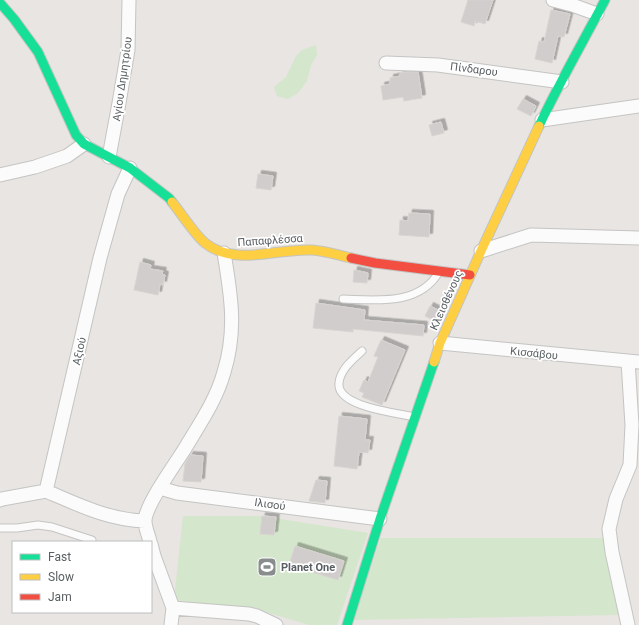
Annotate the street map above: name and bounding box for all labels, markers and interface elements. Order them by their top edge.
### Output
street label: Αγίου Δημητρίου [110,36,135,122]
street label: Πίνδαρου [449,60,498,79]
street label: Παπαφλέσσα [237,232,304,249]
street label: Κλεισθένους [427,268,466,332]
street label: Αξιού [70,336,89,366]
street label: Κισσάβου [509,345,558,362]
street label: Ιλισού [254,496,286,513]
legend [12,541,152,613]
text: Fast [48,550,71,564]
sports icon: Planet One [256,556,278,578]
place label: Planet One [281,561,335,574]
text: Slow [48,570,74,584]
text: Jam [48,590,72,604]

